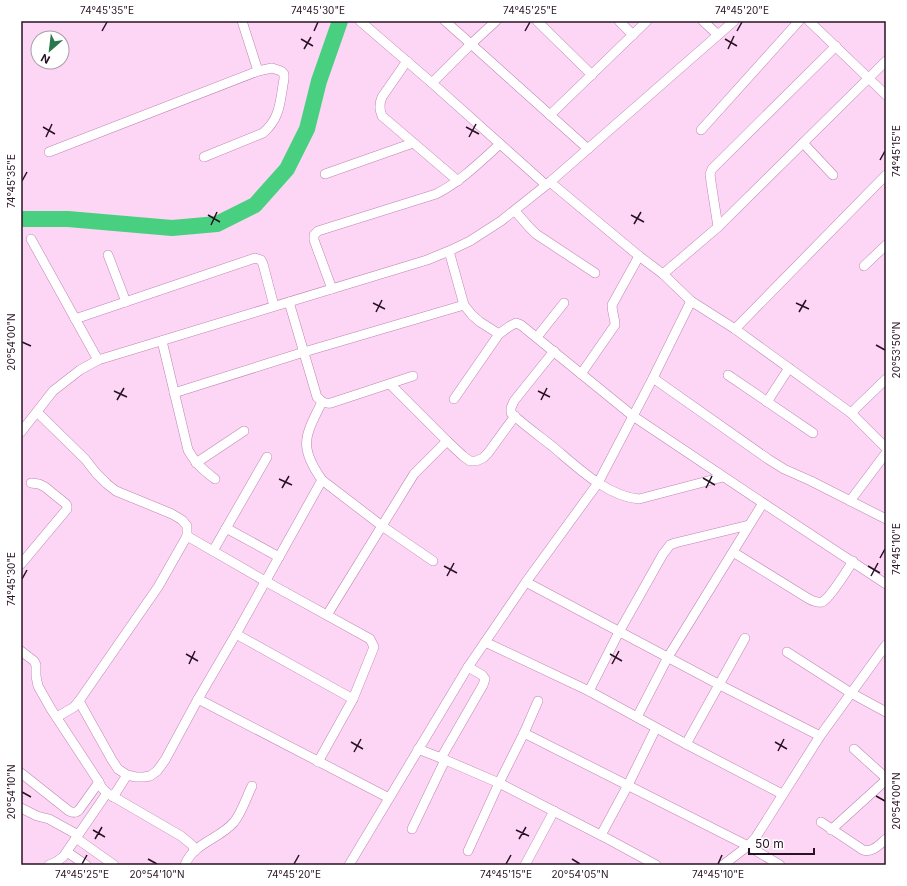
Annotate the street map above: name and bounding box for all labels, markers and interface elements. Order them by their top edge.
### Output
text: 74°45'35"E [80,4,134,16]
text: 74°45'30"E [291,4,345,16]
text: 74°45'25"E [503,4,557,16]
text: 74°45'20"E [715,4,769,16]
north arrow [30,30,70,70]
text: N [38,51,52,67]
text: 74°45'15"E [890,125,902,177]
text: 74°45'35"E [5,154,17,208]
text: 20°54'00"N [5,313,17,371]
text: 20°53'50"N [890,322,902,378]
text: 74°45'10"E [890,523,902,575]
text: 74°45'30"E [5,552,17,606]
text: 20°54'10"N [5,764,17,820]
text: 20°54'00"N [890,772,902,830]
scale bar [749,830,814,856]
text: 50 m [755,836,784,851]
text: 74°45'25"E [55,868,109,880]
text: 20°54'10"N [129,868,185,880]
text: 74°45'20"E [267,868,321,880]
text: 74°45'15"E [480,868,532,880]
text: 20°54'05"N [551,868,609,880]
text: 74°45'10"E [692,868,744,880]

